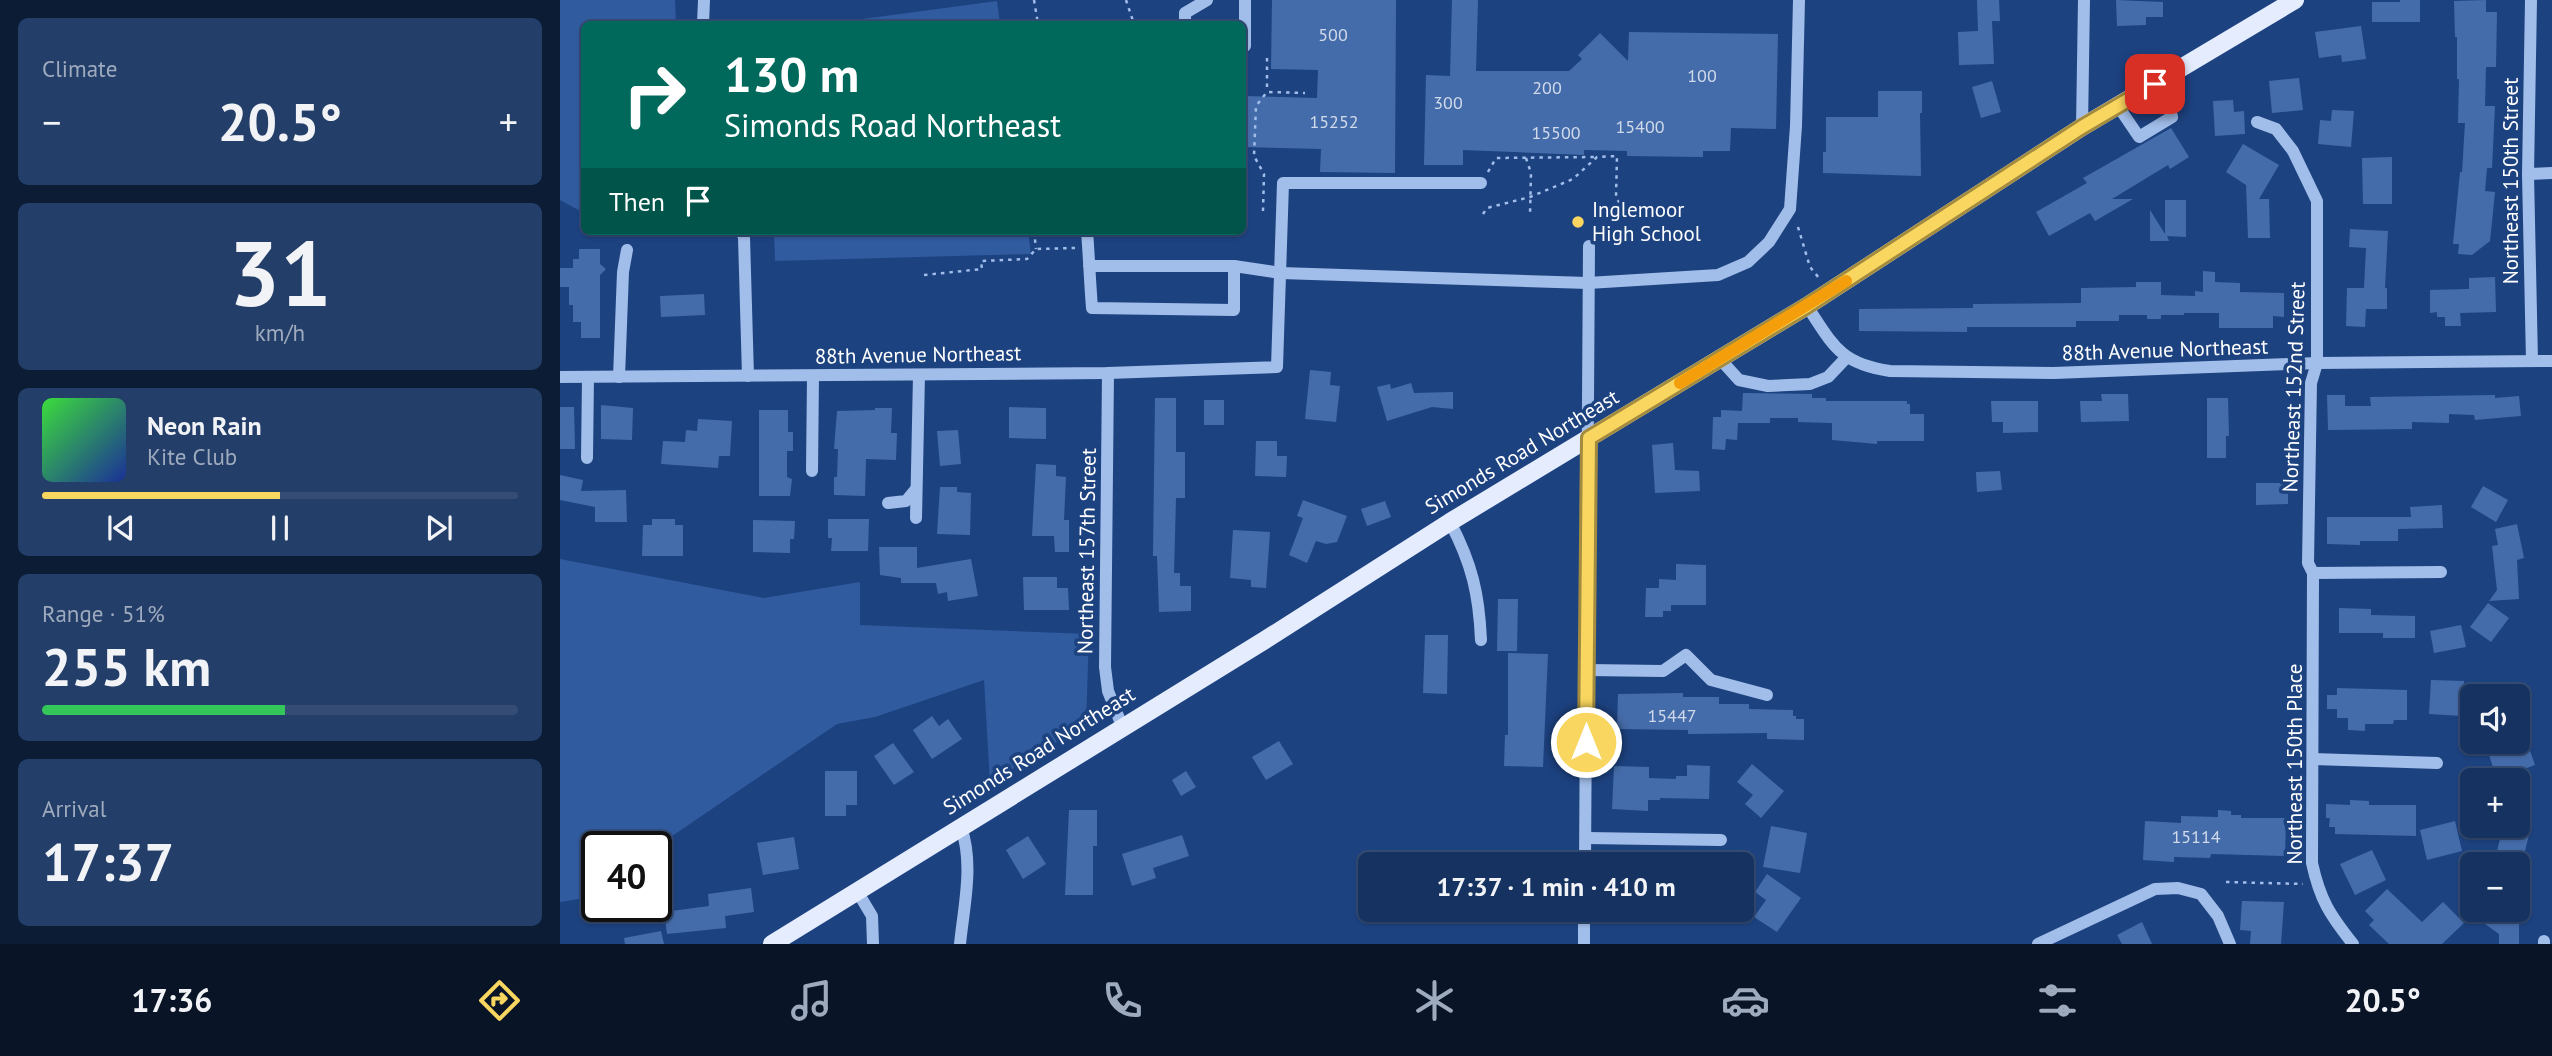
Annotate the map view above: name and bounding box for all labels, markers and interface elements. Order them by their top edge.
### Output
house number: 500 [1318,23,1348,46]
text: 130 m [724,42,859,106]
icon: right [609,49,700,140]
text: Climate [42,54,117,83]
pin [2125,54,2185,114]
house number: 100 [1687,64,1717,87]
icon: arrive [2136,65,2174,103]
house number: 200 [1532,76,1562,99]
street label: Northeast 150th Street [2497,78,2524,284]
text: 20.5° [218,88,342,155]
house number: 300 [1433,91,1463,114]
text: − [42,97,61,146]
text: + [499,97,518,146]
text: Simonds Road Northeast [724,104,1061,146]
house number: 15252 [1309,110,1359,133]
house number: 15400 [1615,115,1665,138]
house number: 15500 [1531,121,1581,144]
icon: arrive [679,182,717,220]
text: Then [609,185,665,218]
place label: Inglemoor High School [1592,196,1701,247]
text: 31 [228,213,332,331]
marker: Inglemoor High School [1570,214,1586,230]
street label: Northeast 152nd Street [2276,281,2311,493]
text: km/h [255,318,305,347]
street label: 88th Avenue Northeast [2061,332,2269,367]
street label: 88th Avenue Northeast [815,339,1021,370]
street label: Simonds Road Northeast [1420,383,1623,520]
text: Neon Rain [147,409,262,442]
text: Kite Club [147,442,237,471]
street label: Northeast 157th Street [1071,448,1102,654]
icon: previous [102,509,140,547]
icon: pause [261,509,299,547]
icon: next [420,509,458,547]
text: Range · 51% [42,599,165,628]
text: 255 km [42,633,211,700]
street label: Northeast 150th Place [2281,664,2308,864]
street label: Simonds Road Northeast [938,681,1140,821]
map controls [2460,684,2530,922]
button: sound [2460,684,2530,754]
house number: 15447 [1647,704,1697,727]
position arrow [1549,705,1623,779]
button: + [2460,768,2530,838]
text: Arrival [42,794,106,823]
house number: 15114 [2171,825,2221,848]
text: 17:37 [42,828,174,895]
speed limit sign: 40 [581,831,672,922]
button: − [2460,852,2530,922]
text: 17:37 · 1 min · 410 m [1436,870,1676,903]
icon: directions [475,976,524,1025]
icon: music [787,976,836,1025]
icon: phone [1098,976,1147,1025]
icon: climate [1410,976,1459,1025]
icon: car [1721,976,1770,1025]
icon: filters [2033,976,2082,1025]
text: 17:36 [131,979,212,1021]
text: 20.5° [2344,979,2421,1021]

